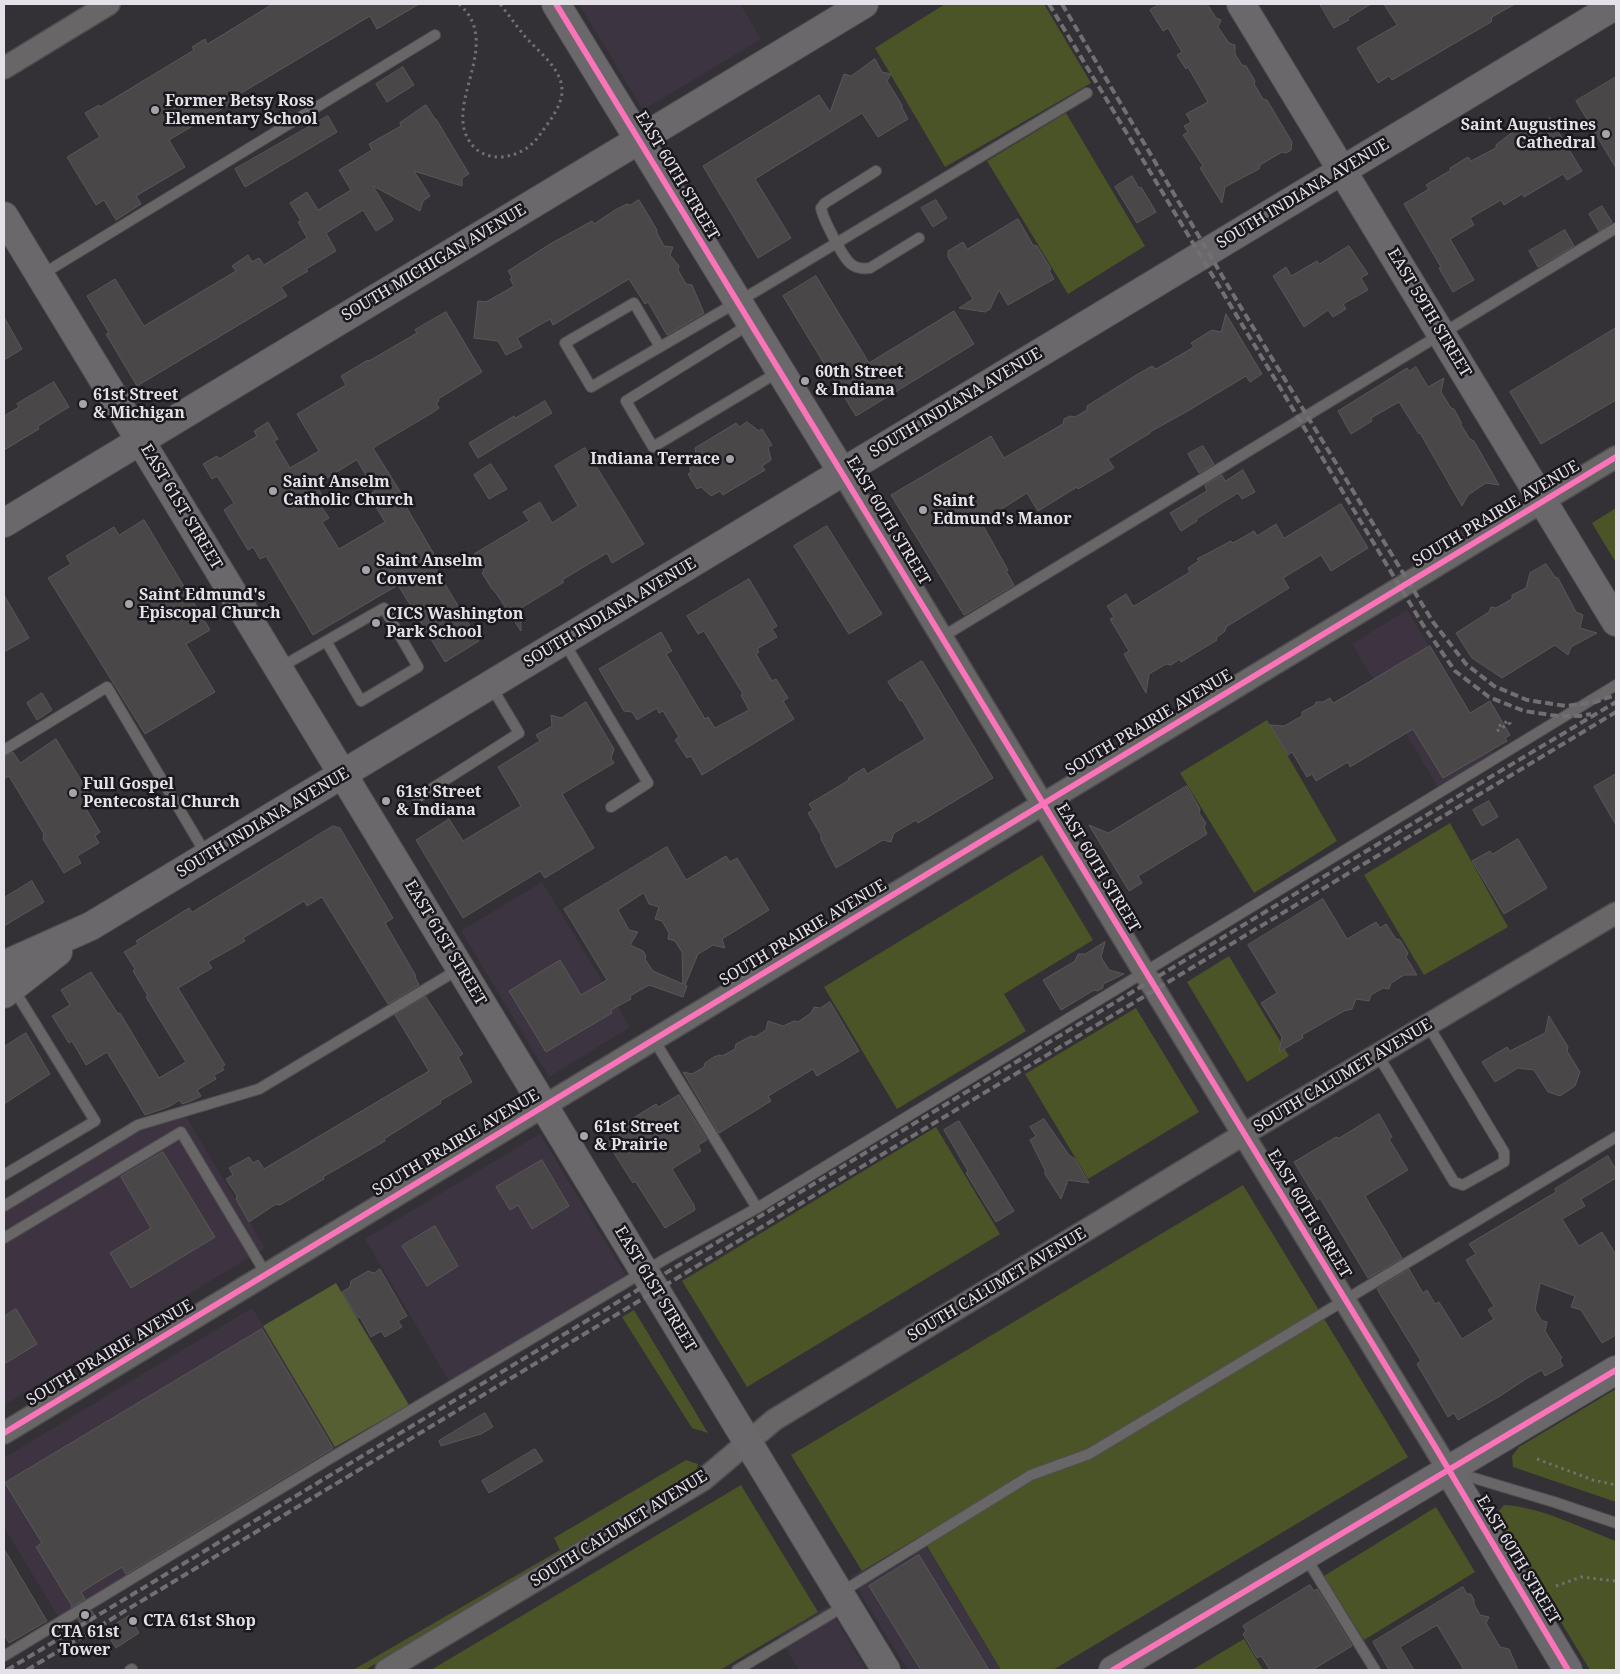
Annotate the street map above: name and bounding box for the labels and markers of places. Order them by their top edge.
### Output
place label: Former Betsy Ross Elementary School [165,91,317,129]
marker: Former Betsy Ross Elementary School [149,104,161,116]
place label: Saint Augustines Cathedral [1461,115,1596,153]
marker: Saint Augustines Cathedral [1600,128,1612,140]
place label: 60th Street & Indiana [815,362,903,400]
marker: 60th Street & Indiana [799,375,811,387]
place label: 61st Street & Michigan [93,385,185,423]
marker: 61st Street & Michigan [77,398,89,410]
place label: Indiana Terrace [590,449,720,469]
marker: Indiana Terrace [724,453,736,465]
place label: Saint Anselm Catholic Church [283,472,414,510]
marker: Saint Anselm Catholic Church [267,485,279,497]
place label: Saint Edmund's Manor [933,491,1072,529]
marker: Saint Edmund's Manor [917,504,929,516]
place label: Saint Anselm Convent [376,551,483,589]
marker: Saint Anselm Convent [360,564,372,576]
place label: Saint Edmund's Episcopal Church [139,585,281,623]
marker: Saint Edmund's Episcopal Church [123,598,135,610]
place label: CICS Washington Park School [386,604,524,642]
marker: CICS Washington Park School [370,617,382,629]
place label: Full Gospel Pentecostal Church [83,774,240,812]
place label: 61st Street & Indiana [396,782,481,820]
marker: Full Gospel Pentecostal Church [67,787,79,799]
marker: 61st Street & Indiana [380,795,392,807]
place label: 61st Street & Prairie [594,1117,679,1155]
marker: 61st Street & Prairie [578,1130,590,1142]
marker: CTA 61st Tower [79,1609,91,1621]
place label: CTA 61st Shop [143,1611,256,1631]
marker: CTA 61st Shop [127,1615,139,1627]
place label: CTA 61st Tower [51,1622,119,1660]

